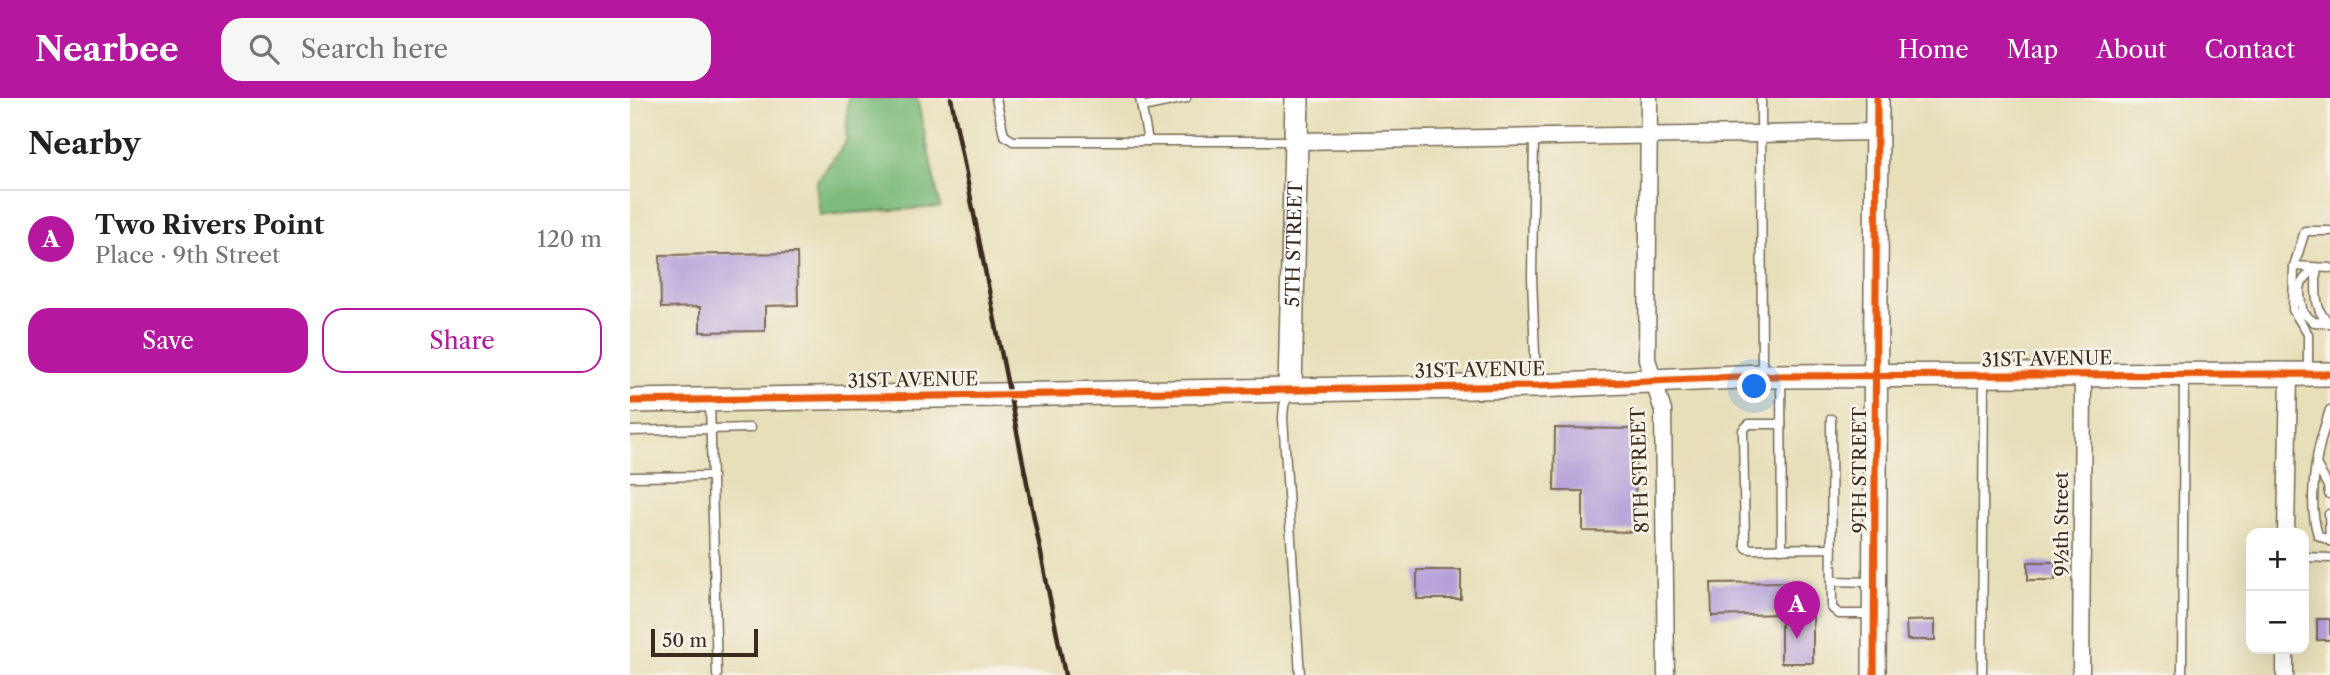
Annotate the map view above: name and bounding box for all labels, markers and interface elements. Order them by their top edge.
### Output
search box [221,18,711,81]
text: Nearbee [35,29,179,70]
icon: search [245,30,283,68]
text: Search here [301,33,448,65]
text: Home [1898,35,1969,64]
text: Map [2007,35,2058,64]
text: About [2096,35,2167,64]
text: Contact [2205,35,2295,64]
text: Nearby [28,125,141,162]
street label: 5TH STREET [1280,180,1307,307]
text: Two Rivers Point [95,209,324,241]
text: A [42,225,60,253]
text: 120 m [537,225,602,253]
text: Place · 9th Street [95,241,280,269]
button: Save [28,308,308,373]
button: Share [322,308,602,373]
street label: 31ST AVENUE [1981,346,2113,372]
street label: 31ST AVENUE [1414,357,1546,383]
street label: 31ST AVENUE [847,367,979,393]
your location [1737,369,1771,403]
street label: 8TH STREET [1626,405,1654,534]
street label: 9TH STREET [1848,406,1871,533]
street label: 9½th Street [2050,471,2073,576]
map controls [2246,528,2309,654]
button: + [2246,528,2309,591]
pin: A [1774,581,1820,639]
button: − [2246,591,2309,654]
scale bar [651,626,758,658]
text: 50 m [662,629,707,652]

